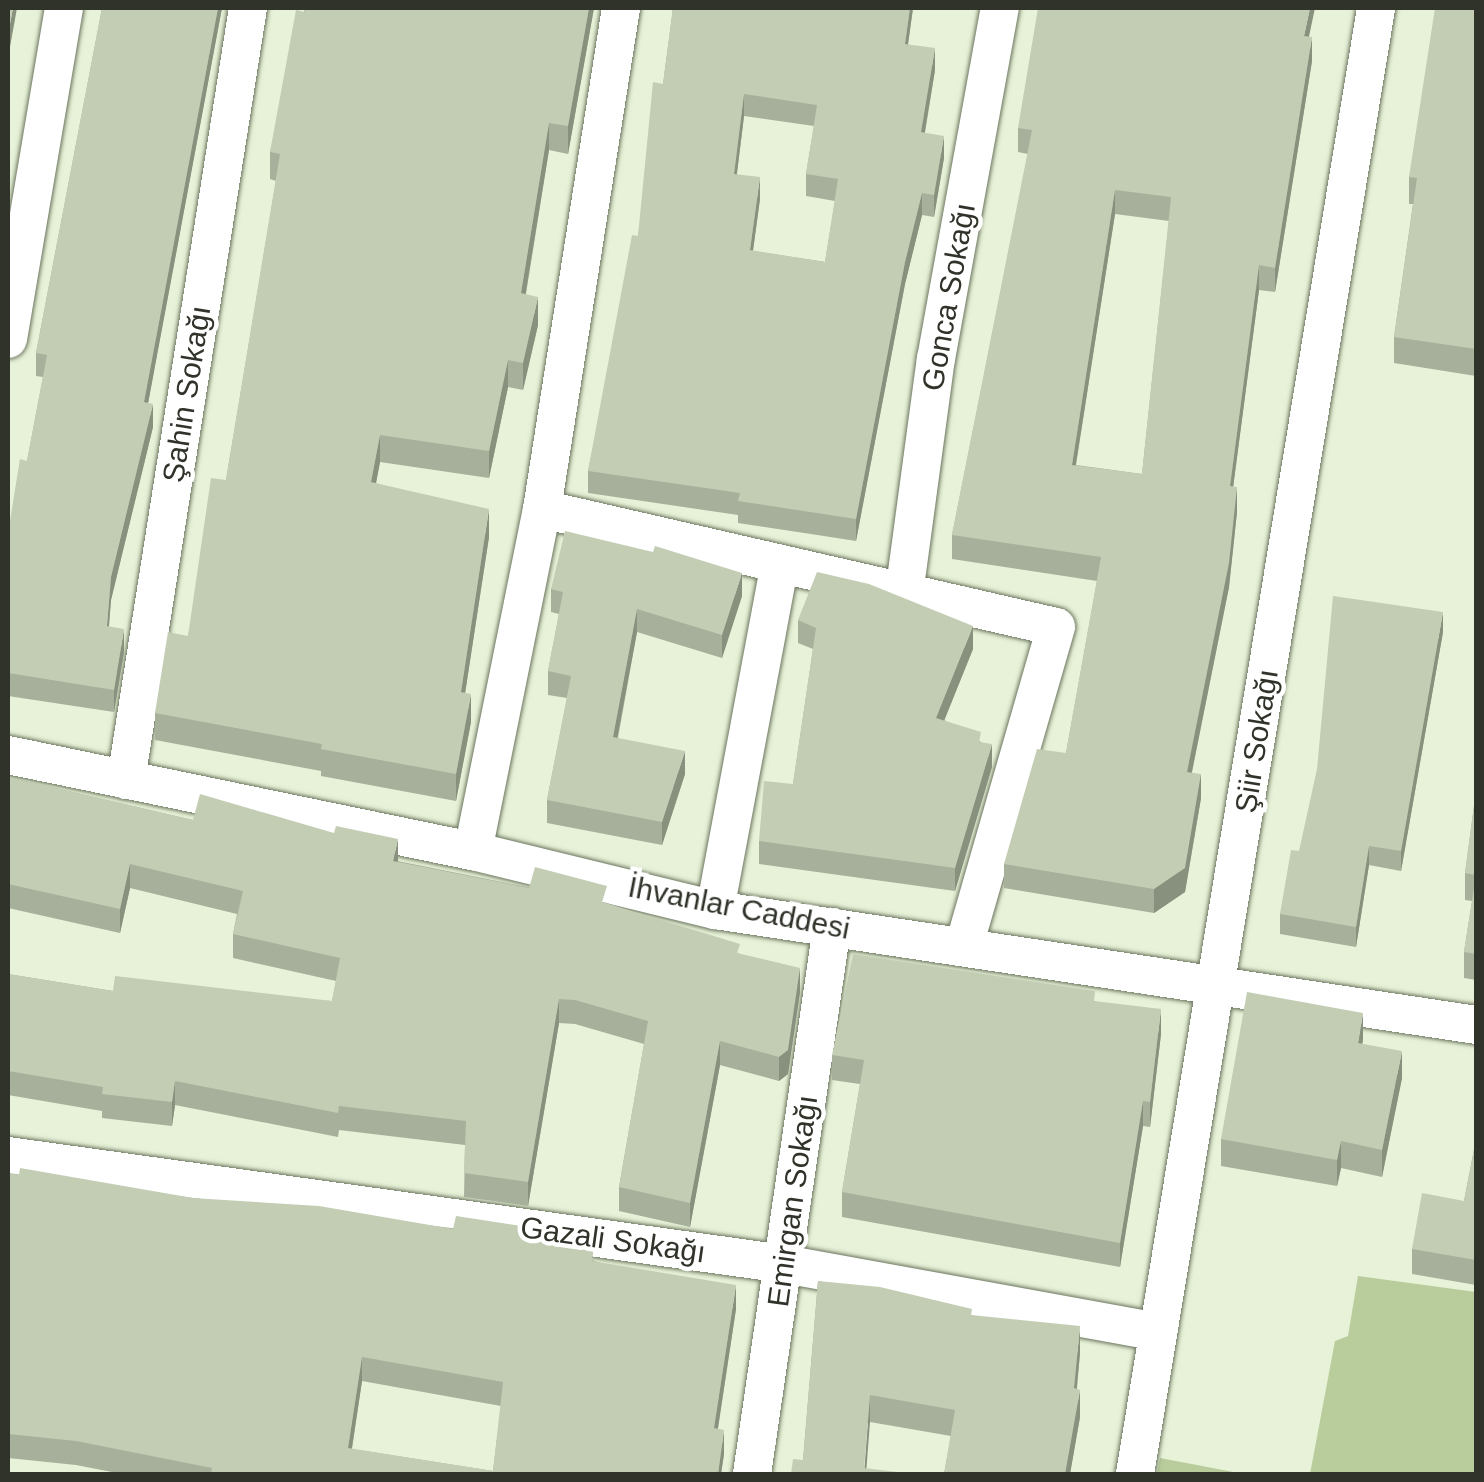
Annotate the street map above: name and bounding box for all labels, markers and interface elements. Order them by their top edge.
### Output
street label: Gonca Sokağı [915,200,983,394]
street label: Şahin Sokağı [155,303,219,485]
street label: Şiir Sokağı [1228,667,1286,815]
street label: İhvanlar Caddesi [625,869,853,947]
street label: Emirgan Sokağı [760,1093,826,1309]
street label: Gazali Sokağı [518,1209,708,1271]

